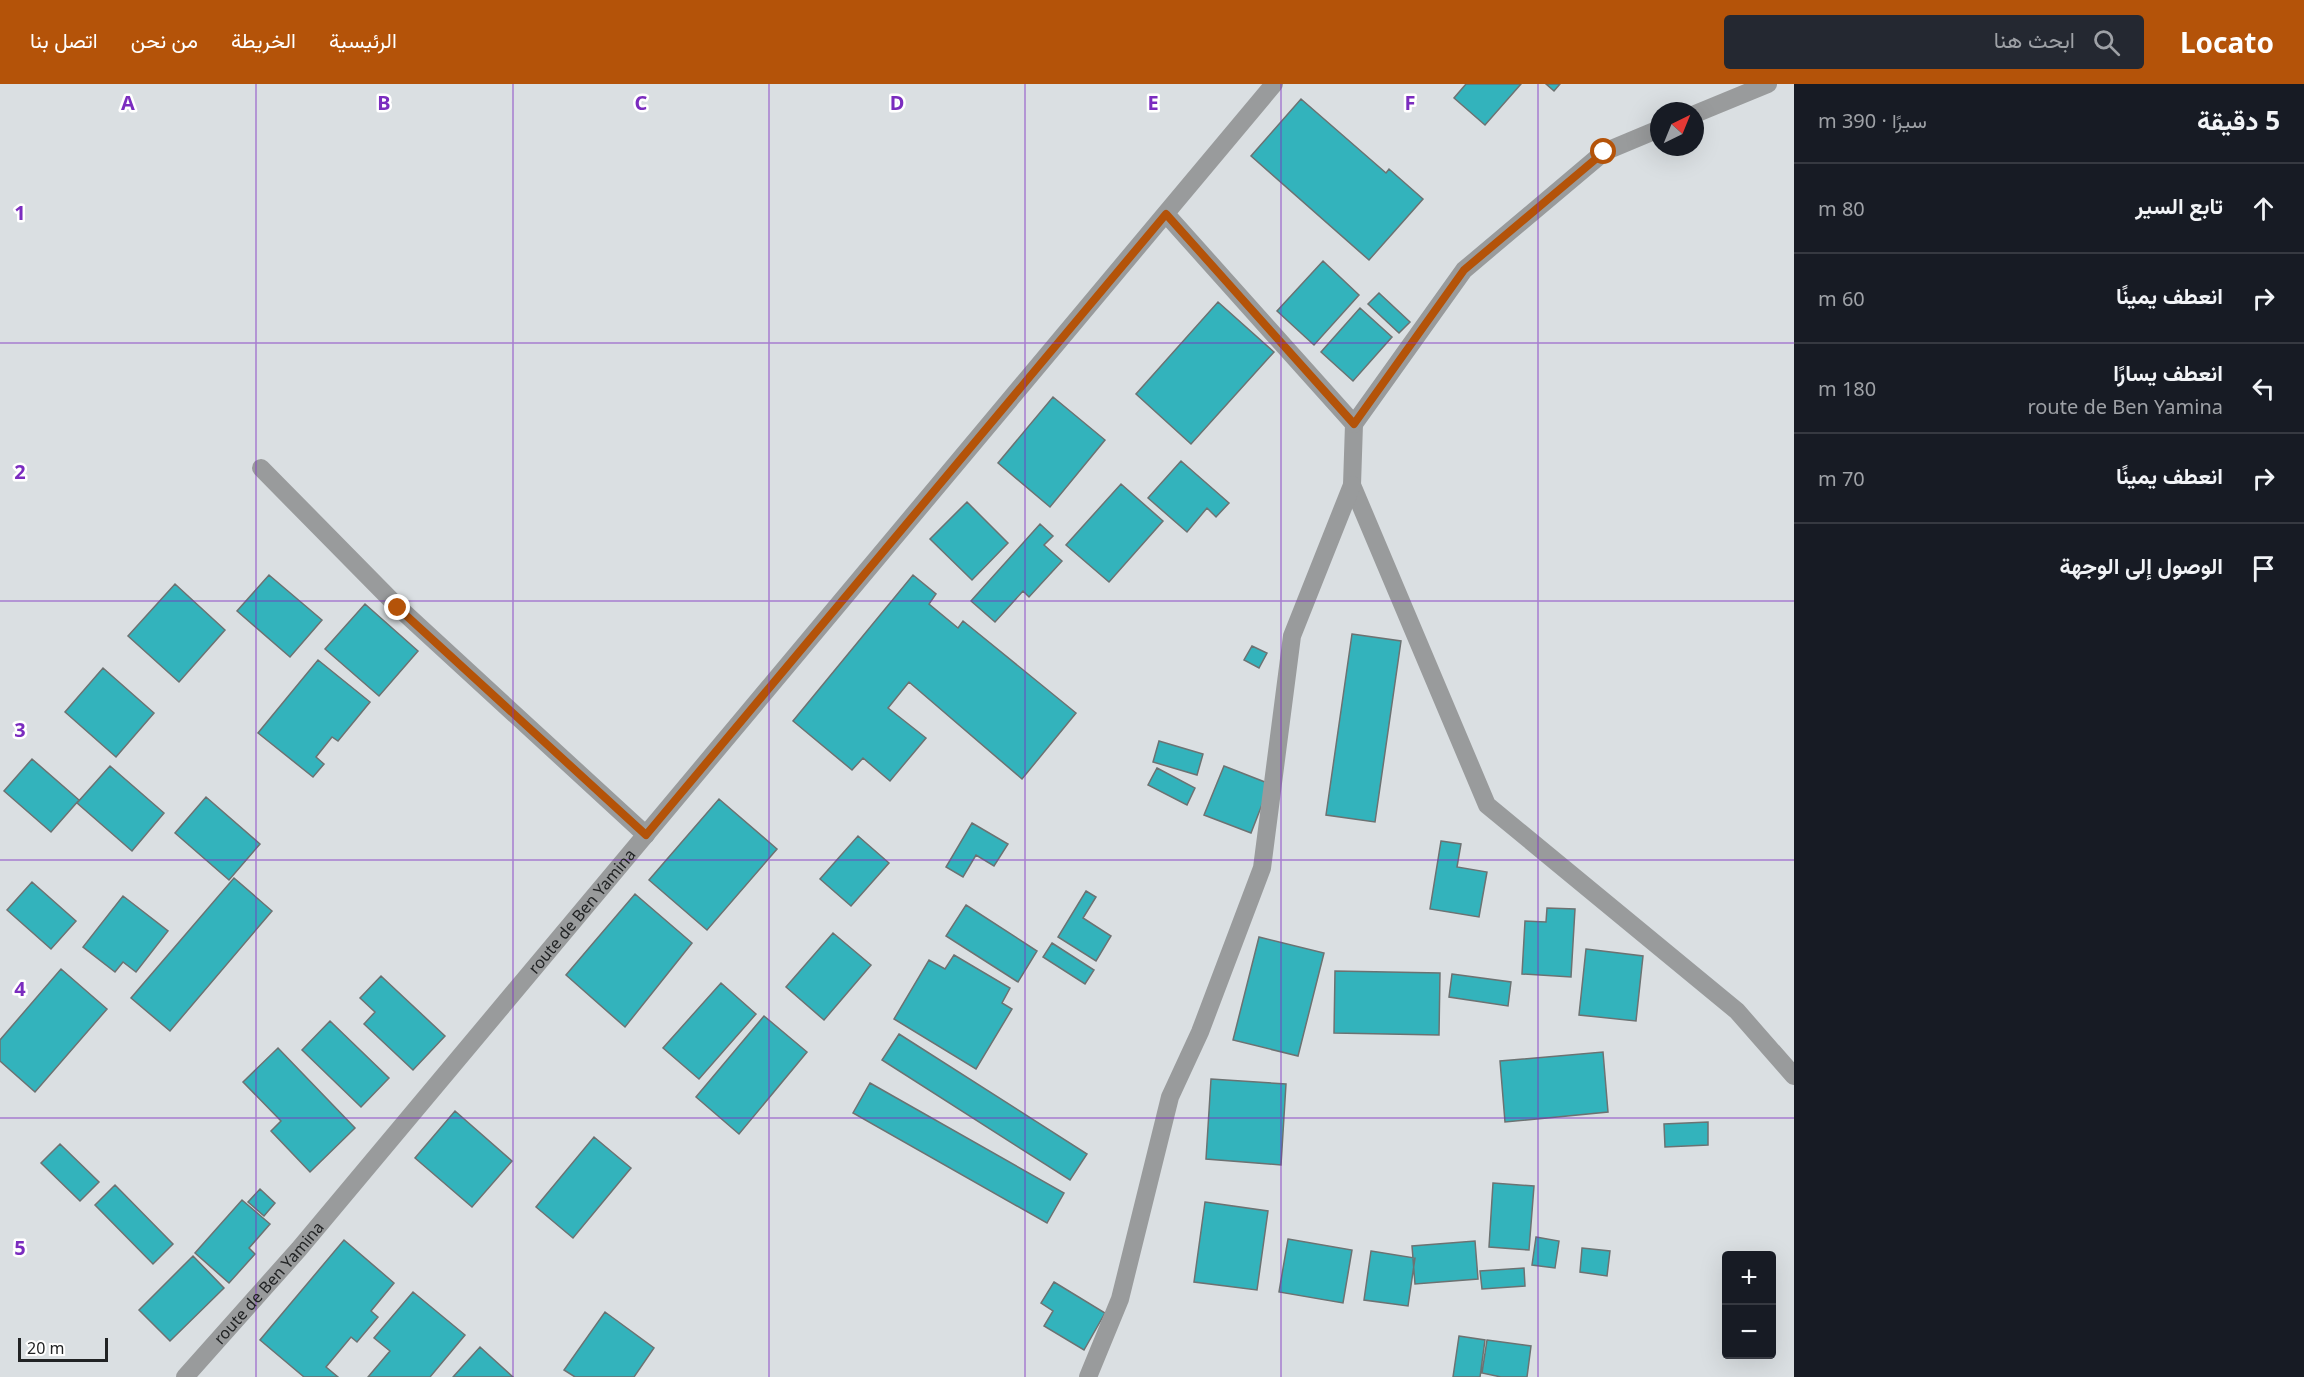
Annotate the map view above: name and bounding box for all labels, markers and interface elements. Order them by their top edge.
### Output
search box [1724,15,2144,69]
text: Locato [2180,23,2274,61]
text: ابحث هنا [1994,24,2075,54]
text: اتصل بنا [30,26,98,54]
text: من نحن [131,26,198,54]
text: الخريطة [231,26,296,54]
text: الرئيسية [329,26,397,54]
icon: search [2090,26,2123,59]
text: A [121,89,135,116]
text: B [377,89,391,116]
text: C [635,89,648,116]
text: D [890,89,904,116]
text: E [1147,89,1159,116]
text: F [1405,89,1415,116]
north arrow [1650,102,1704,156]
text: 5 دقيقة [2197,102,2280,138]
text: سيرًا · 390 m [1818,107,1927,134]
route start [1590,138,1616,164]
text: تابع السير [2135,190,2223,220]
icon: ahead [2247,192,2280,225]
text: 80 m [1818,195,1865,222]
text: 1 [14,199,26,226]
text: انعطف يمينًا [2116,280,2223,310]
icon: right [2247,282,2280,315]
text: 60 m [1818,285,1865,312]
text: انعطف يسارًا [2113,357,2223,387]
icon: left [2247,372,2280,405]
text: 180 m [1818,375,1876,402]
text: route de Ben Yamina [2027,393,2223,420]
text: 2 [14,458,26,485]
text: انعطف يمينًا [2116,460,2223,490]
icon: right [2247,462,2280,495]
text: 70 m [1818,465,1865,492]
text: الوصول إلى الوجهة [2059,550,2223,580]
icon: arrive [2247,552,2280,585]
route end [384,594,410,620]
text: 3 [14,716,26,743]
street label: route de Ben Yamina [523,844,640,978]
text: 4 [14,975,26,1002]
street label: route de Ben Yamina [208,1217,329,1349]
text: 5 [14,1234,26,1261]
map controls [1722,1251,1776,1359]
button: + [1722,1251,1776,1305]
button: − [1722,1305,1776,1359]
scale bar [18,1335,108,1362]
text: 20 m [27,1337,64,1359]

